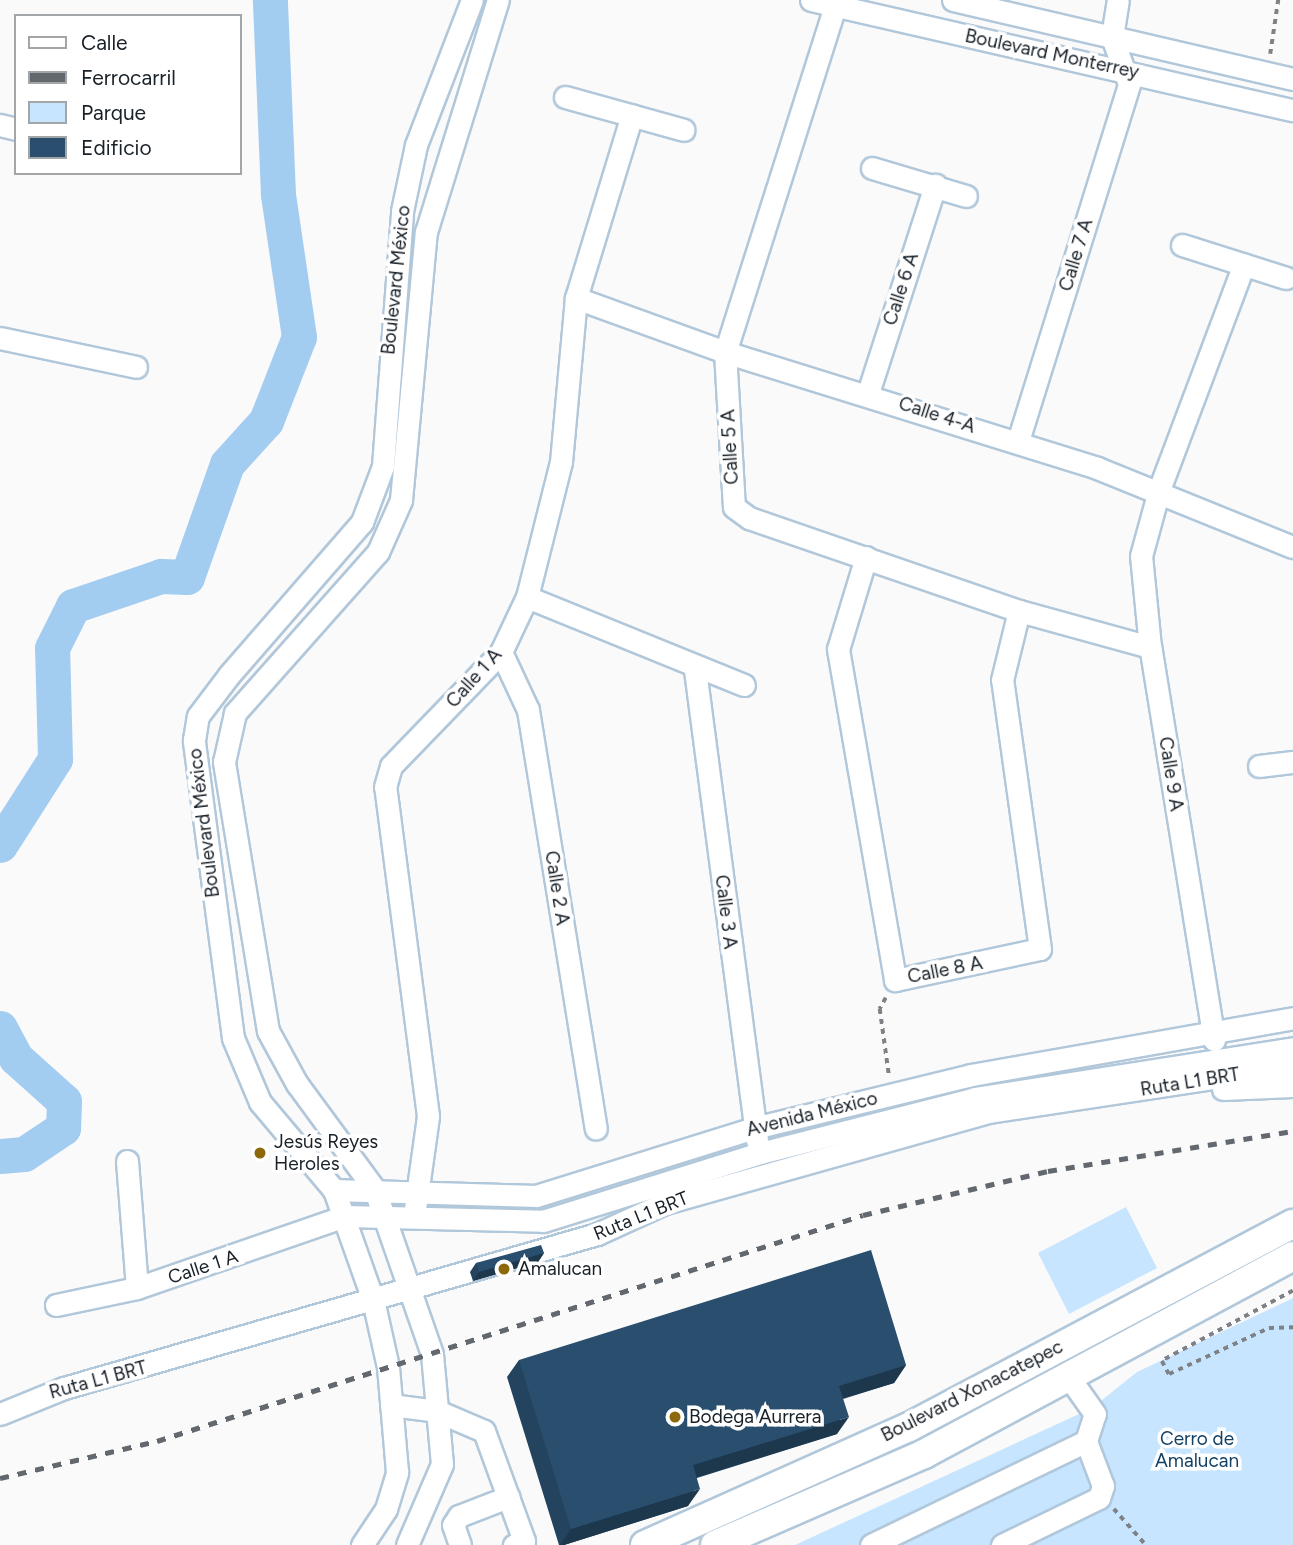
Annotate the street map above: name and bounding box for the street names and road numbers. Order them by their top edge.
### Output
street label: Boulevard Monterrey [963,24,1141,84]
street label: Boulevard México [377,204,415,356]
street label: Calle 7 A [1054,216,1098,294]
street label: Calle 6 A [879,250,923,328]
street label: Calle 4-A [896,392,978,438]
street label: Calle 5 A [717,409,743,485]
street label: Calle 1 A [441,644,507,712]
street label: Calle 9 A [1154,735,1188,813]
street label: Boulevard México [184,747,224,899]
street label: Calle 2 A [540,849,574,927]
street label: Calle 3 A [710,874,742,950]
street label: Calle 8 A [906,952,984,988]
street label: Ruta L1 BRT [1139,1063,1241,1101]
street label: Avenida México [744,1087,880,1141]
street label: Ruta L1 BRT [590,1187,692,1245]
street label: Calle 1 A [165,1245,241,1289]
street label: Boulevard Xonacatepec [877,1335,1067,1447]
street label: Ruta L1 BRT [47,1356,149,1404]

